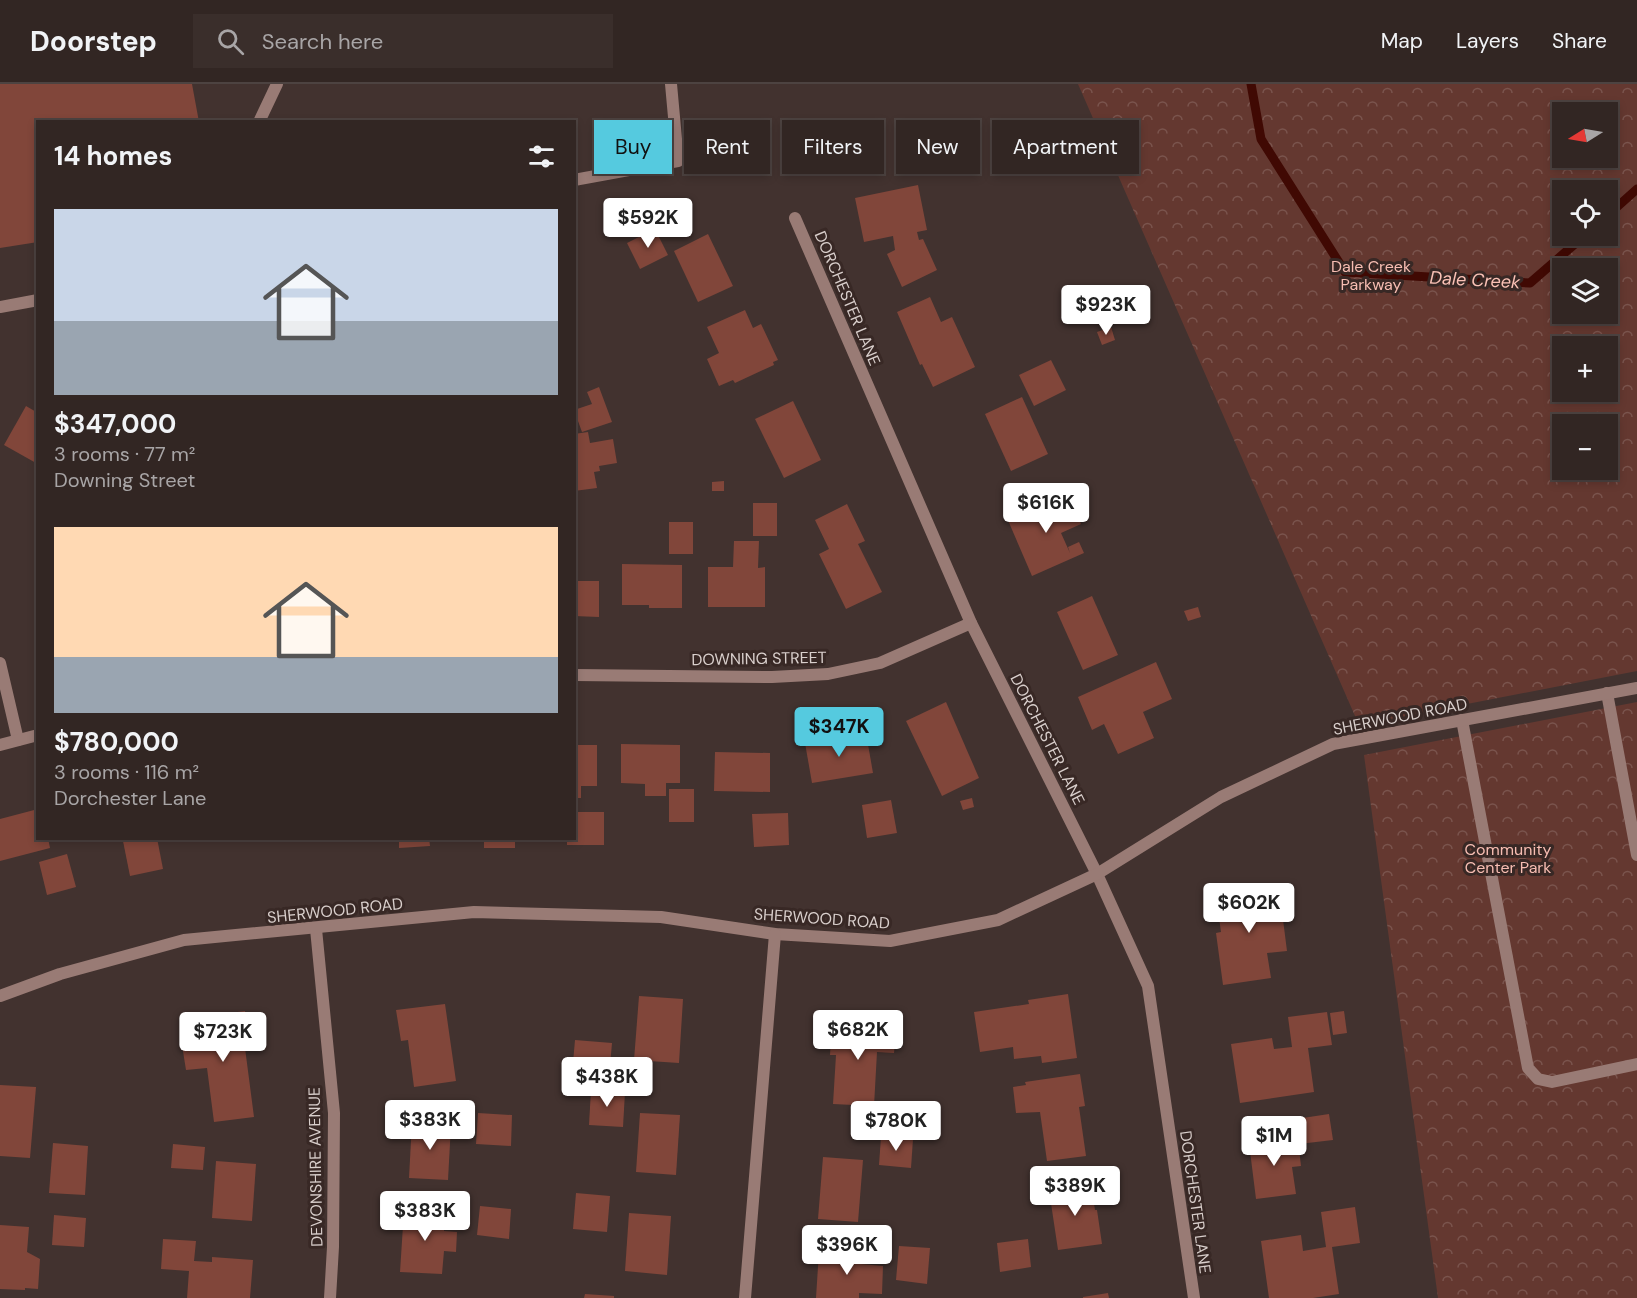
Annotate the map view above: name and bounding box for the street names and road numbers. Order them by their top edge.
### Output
street label: DORCHESTER LANE [810,228,885,369]
street label: DOWNING STREET [691,647,827,670]
street label: DORCHESTER LANE [1005,670,1090,808]
street label: SHERWOOD ROAD [1331,693,1469,740]
street label: SHERWOOD ROAD [266,893,404,928]
street label: SHERWOOD ROAD [753,903,891,934]
street label: DEVONSHIRE AVENUE [304,1087,327,1247]
street label: DORCHESTER LANE [1175,1129,1216,1275]

